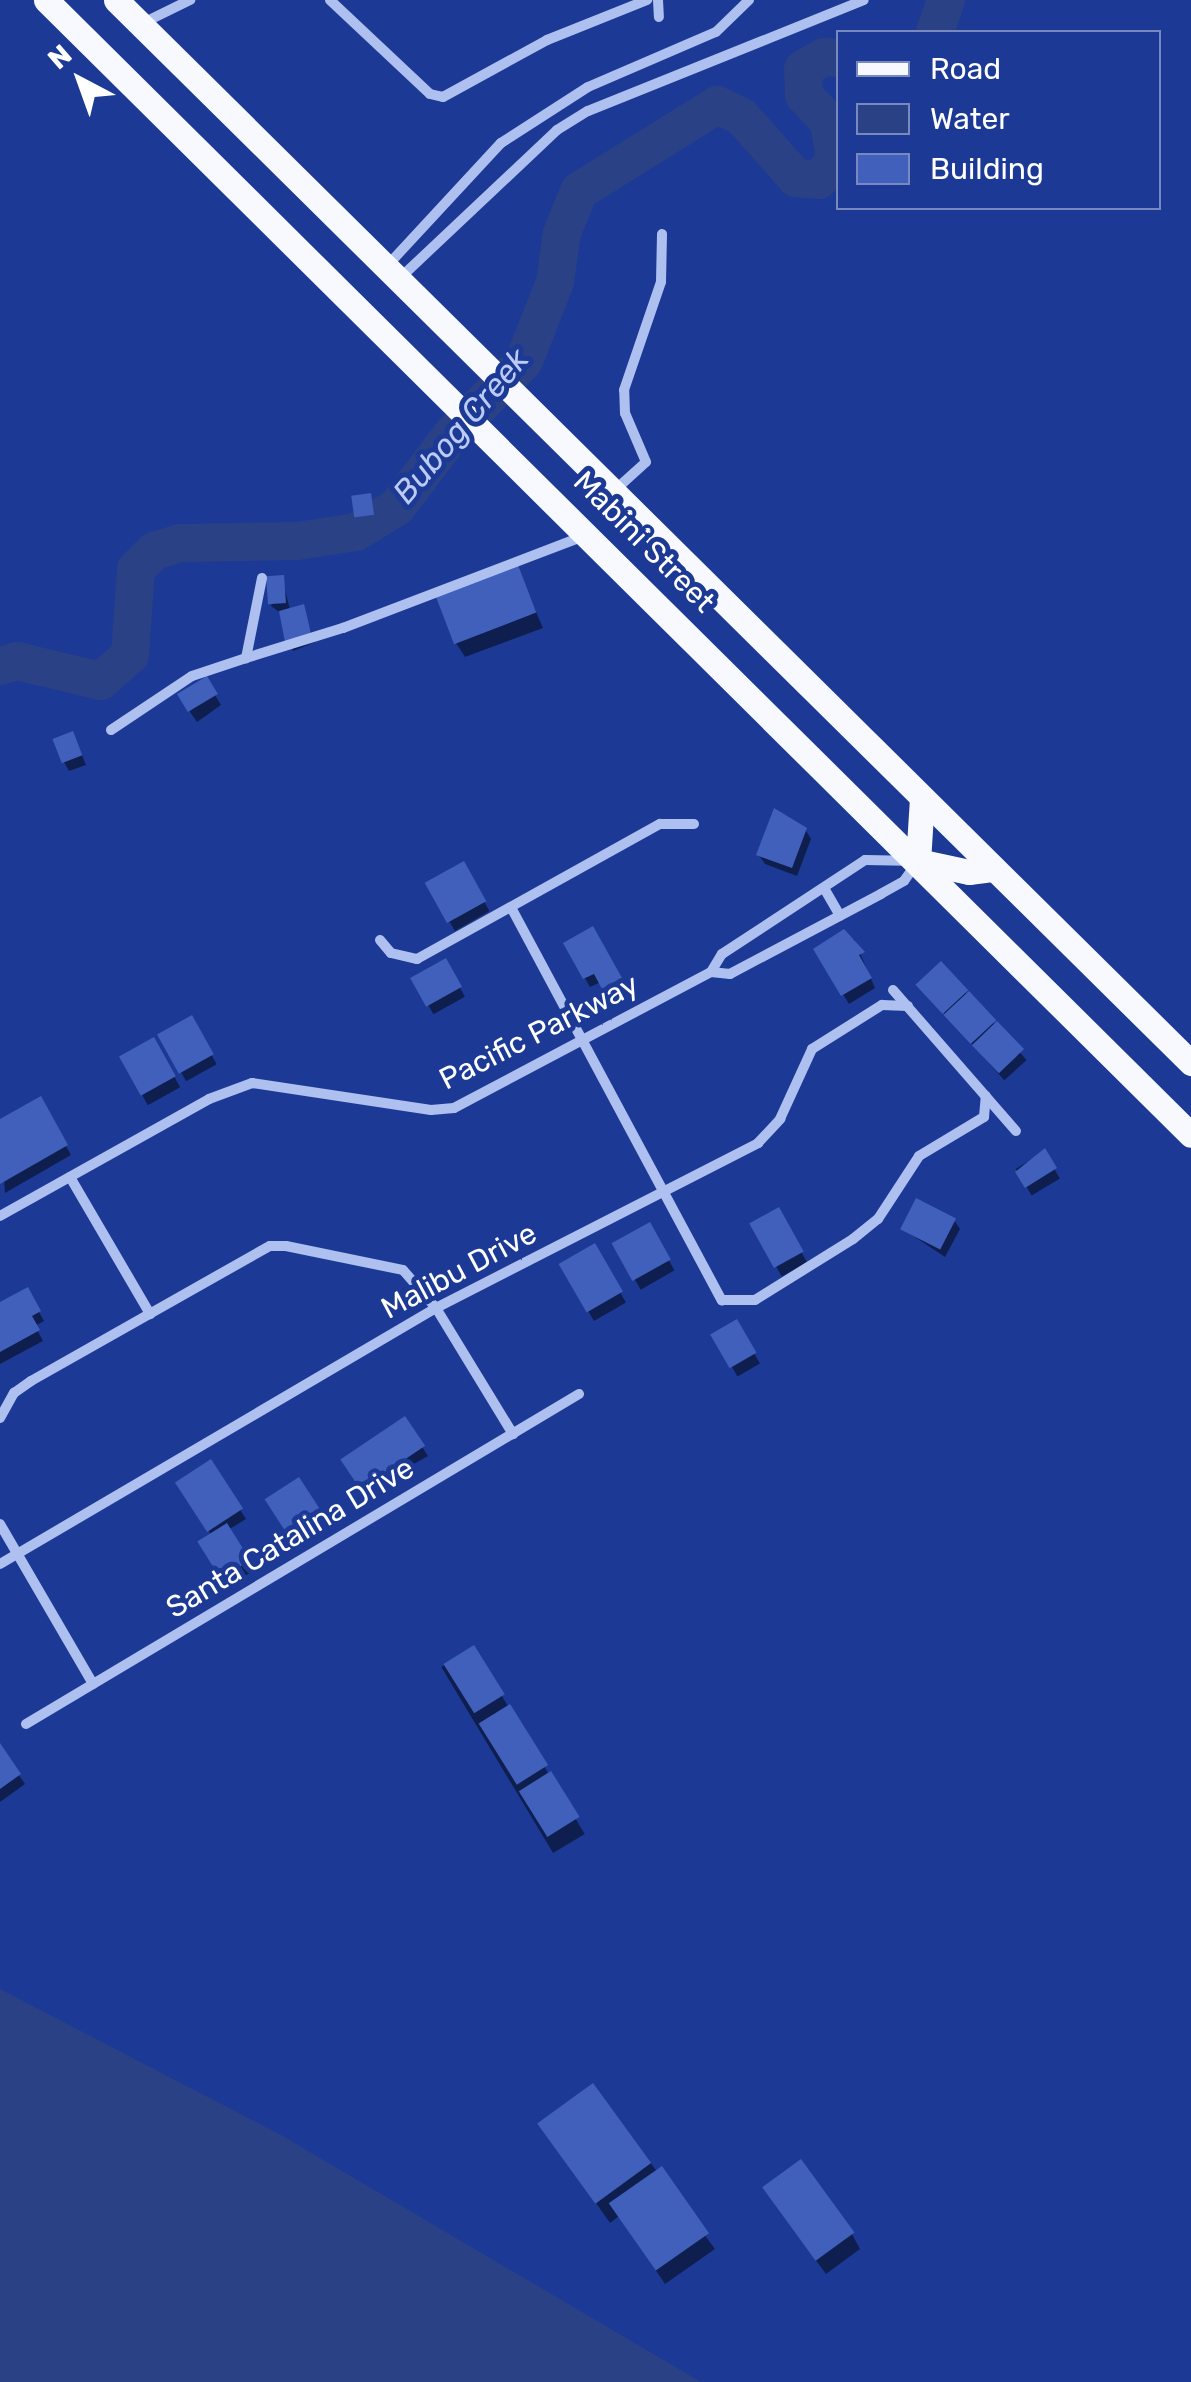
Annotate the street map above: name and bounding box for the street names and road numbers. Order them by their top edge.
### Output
street label: Mabini Street [566,464,722,620]
street label: Pacific Parkway [433,966,645,1098]
street label: Malibu Drive [375,1215,543,1327]
street label: Santa Catalina Drive [160,1450,420,1626]

